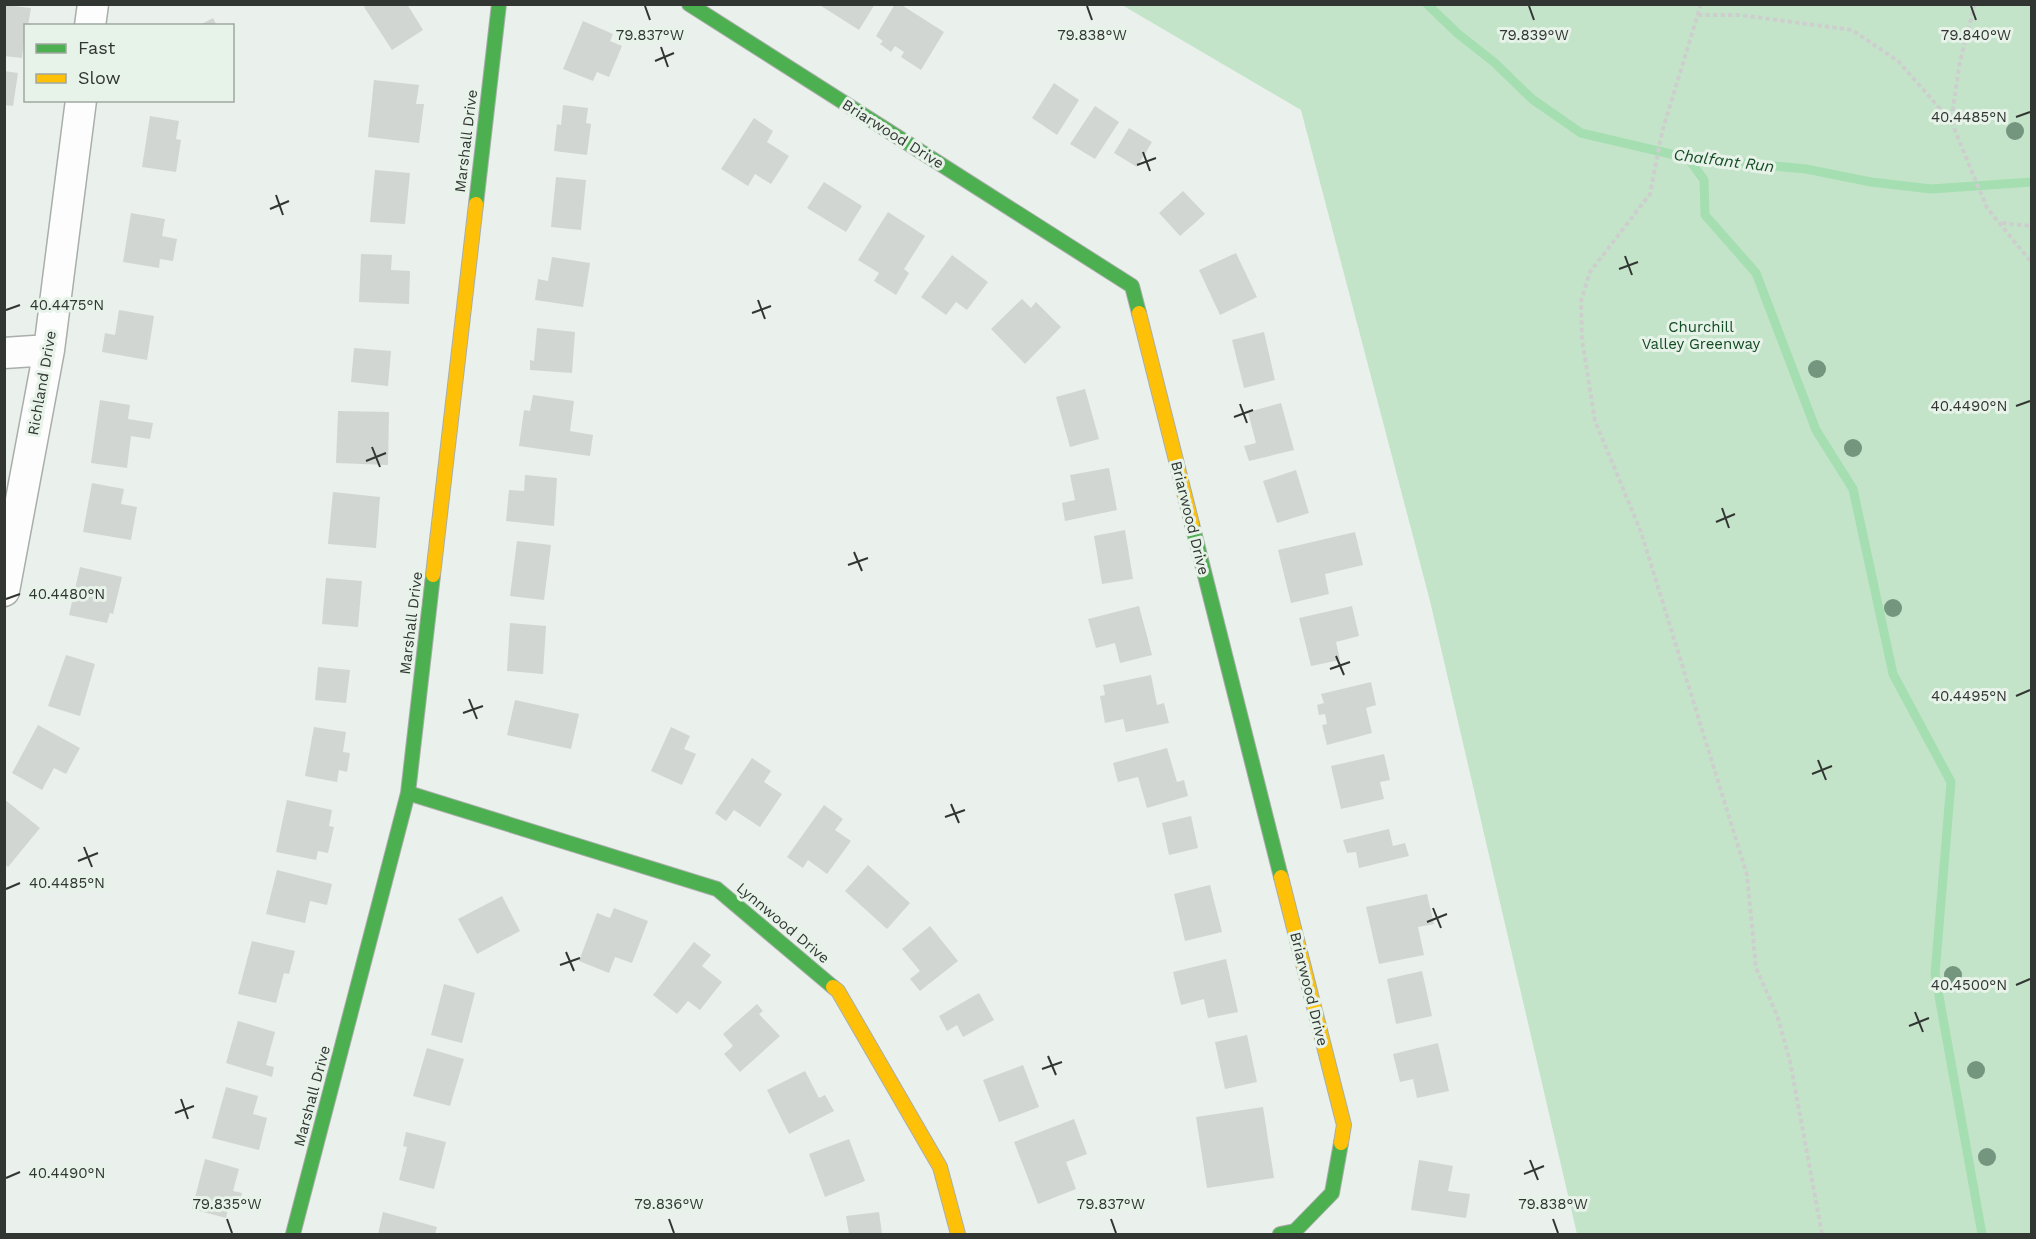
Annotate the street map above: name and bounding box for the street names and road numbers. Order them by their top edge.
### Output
street label: Marshall Drive [451,88,481,194]
street label: Briarwood Drive [839,95,947,173]
street label: Richland Drive [24,329,60,437]
street label: Briarwood Drive [1167,459,1213,577]
street label: Marshall Drive [396,570,426,676]
street label: Lynnwood Drive [733,879,833,967]
street label: Briarwood Drive [1286,930,1332,1048]
street label: Marshall Drive [290,1044,334,1148]

